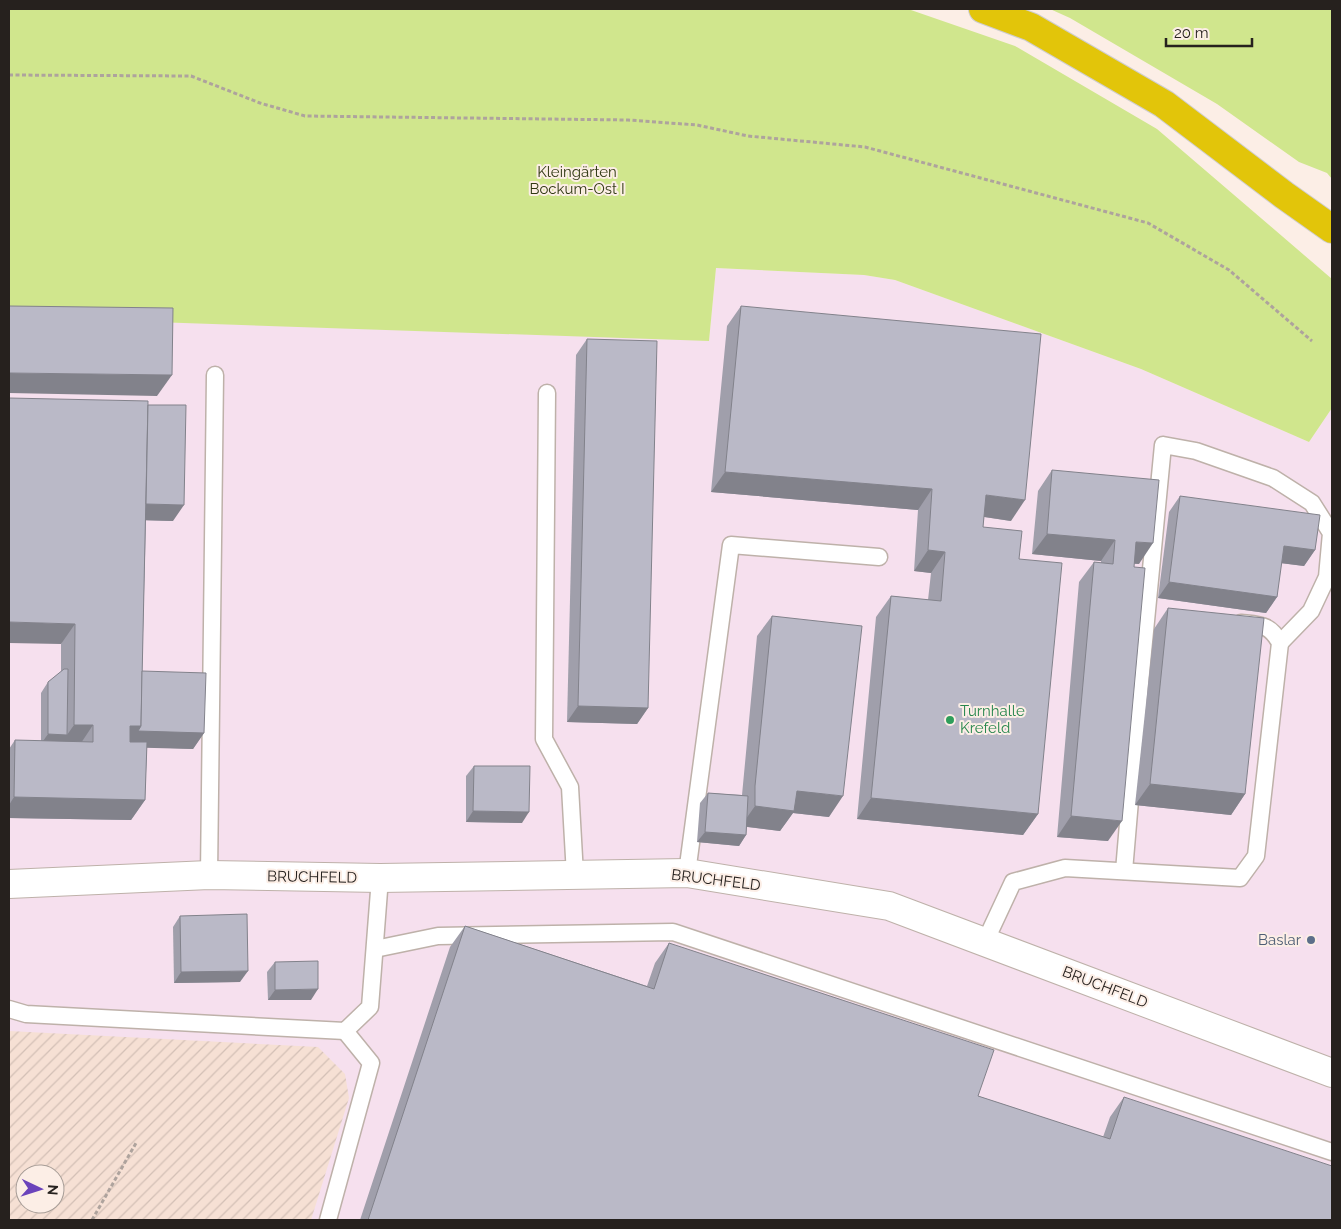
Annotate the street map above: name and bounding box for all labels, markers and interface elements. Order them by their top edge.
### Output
scale bar [1166,15,1252,47]
text: 20 m [1174,24,1209,42]
park label: Kleingärten Bockum-Ost I [529,163,625,198]
place label: Turnhalle Krefeld [960,702,1025,737]
marker: Turnhalle Krefeld [944,714,956,726]
street label: BRUCHFELD [670,866,762,894]
street label: BRUCHFELD [267,867,357,887]
place label: Baslar [1258,931,1302,949]
marker: Baslar [1305,934,1317,946]
street label: BRUCHFELD [1060,962,1150,1012]
north arrow [15,1164,65,1214]
text: N [45,1184,61,1196]

